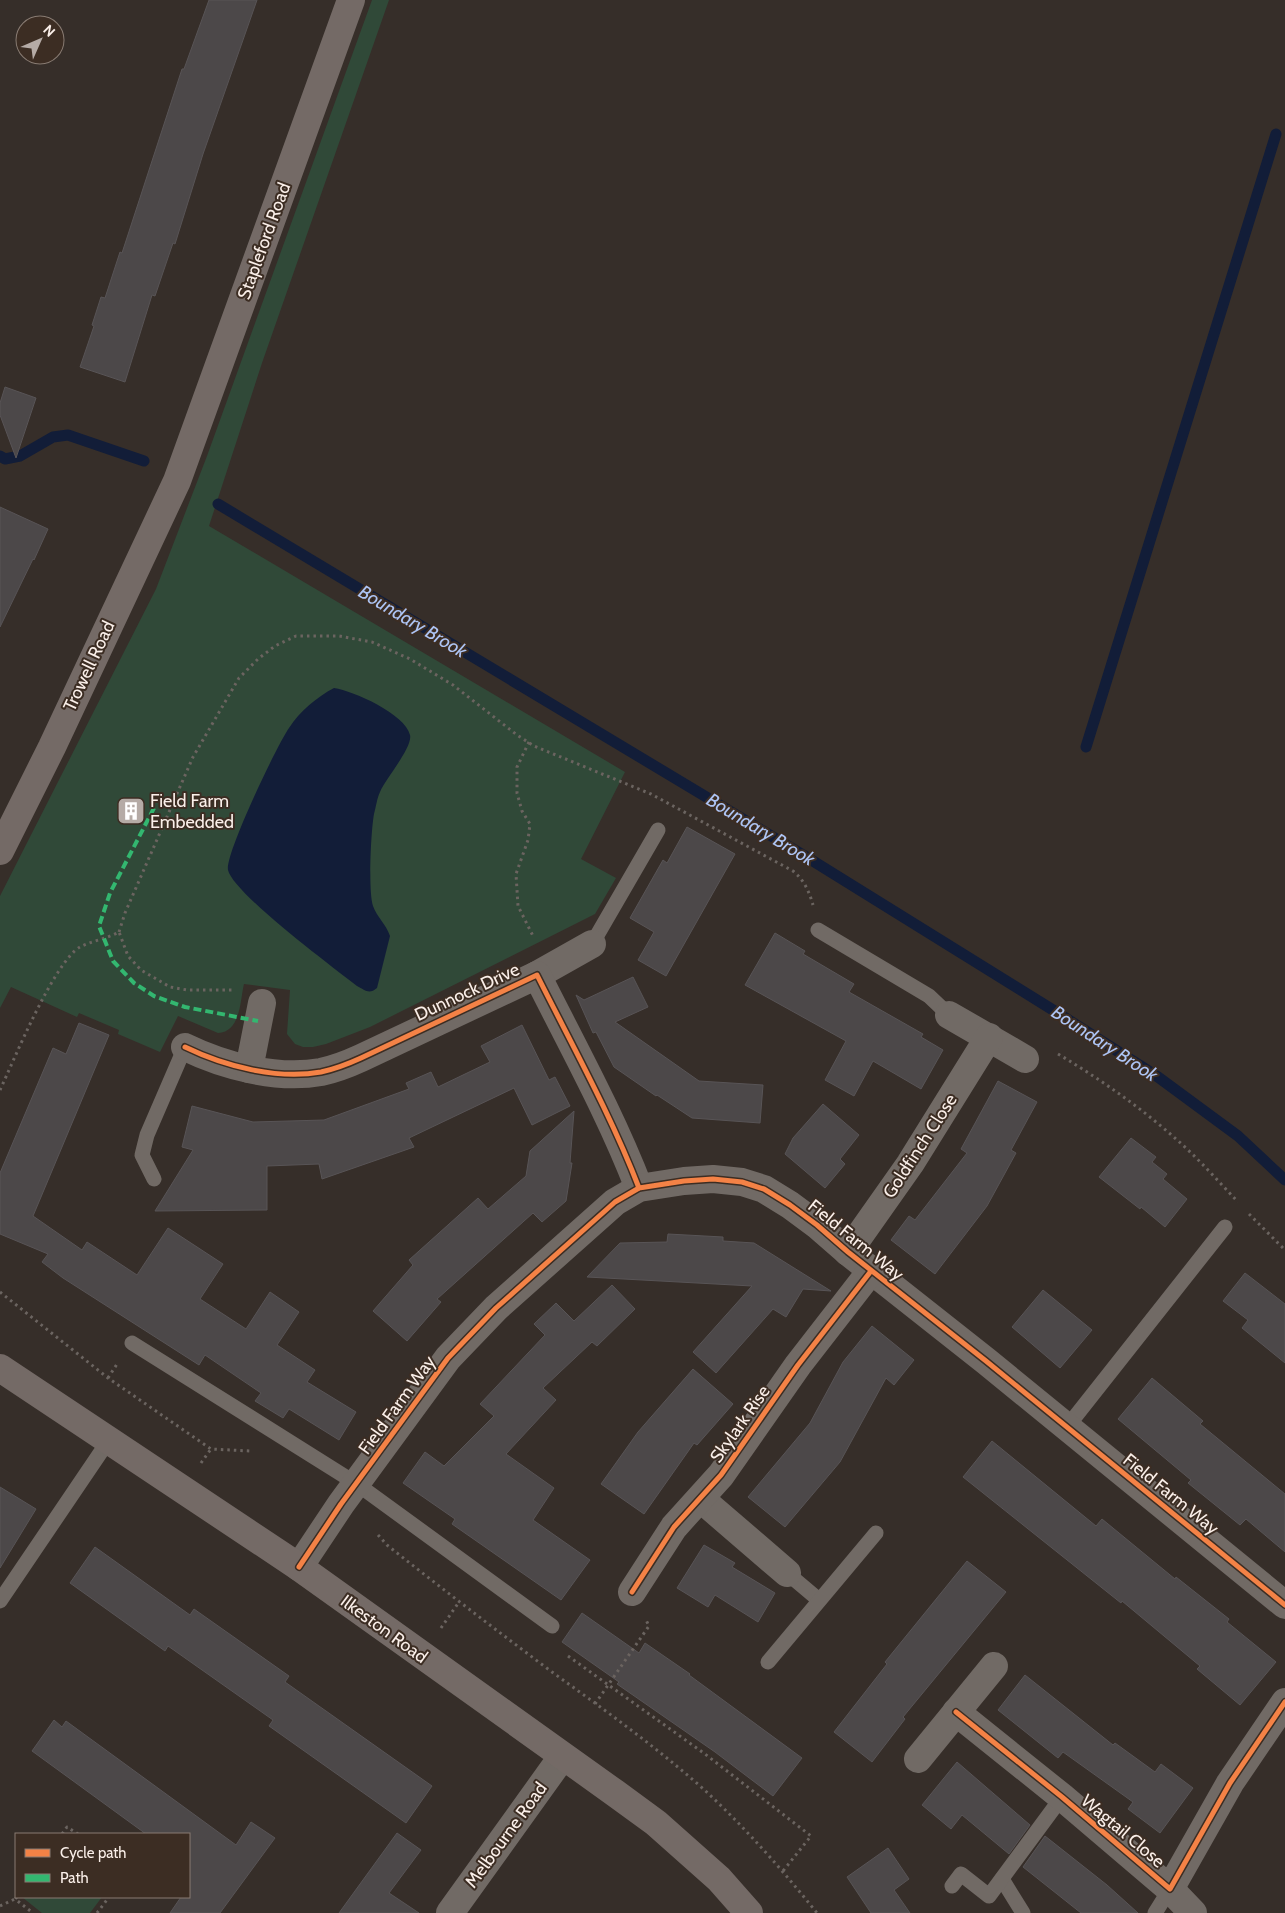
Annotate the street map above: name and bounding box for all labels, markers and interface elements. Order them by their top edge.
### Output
north arrow [15,15,65,65]
text: N [39,21,59,41]
street label: Stapleford Road [233,180,295,302]
water label: Boundary Brook [354,580,472,663]
street label: Trowell Road [59,617,119,715]
water label: Boundary Brook [702,788,820,871]
place label: Field Farm Embedded [150,790,234,833]
building icon: Field Farm Embedded [116,796,146,826]
street label: Dunnock Drive [411,958,523,1026]
water label: Boundary Brook [1047,1000,1163,1087]
street label: Goldfinch Close [878,1090,962,1202]
street label: Field Farm Way [804,1195,908,1285]
street label: Field Farm Way [354,1351,440,1459]
street label: Skylark Rise [705,1381,775,1467]
street label: Field Farm Way [1119,1449,1223,1539]
street label: Ilkeston Road [336,1590,432,1668]
street label: Melbourne Road [460,1778,552,1892]
street label: Wagtail Close [1077,1790,1169,1872]
legend [15,1833,190,1898]
text: Cycle path [60,1844,126,1862]
text: Path [60,1869,89,1887]

